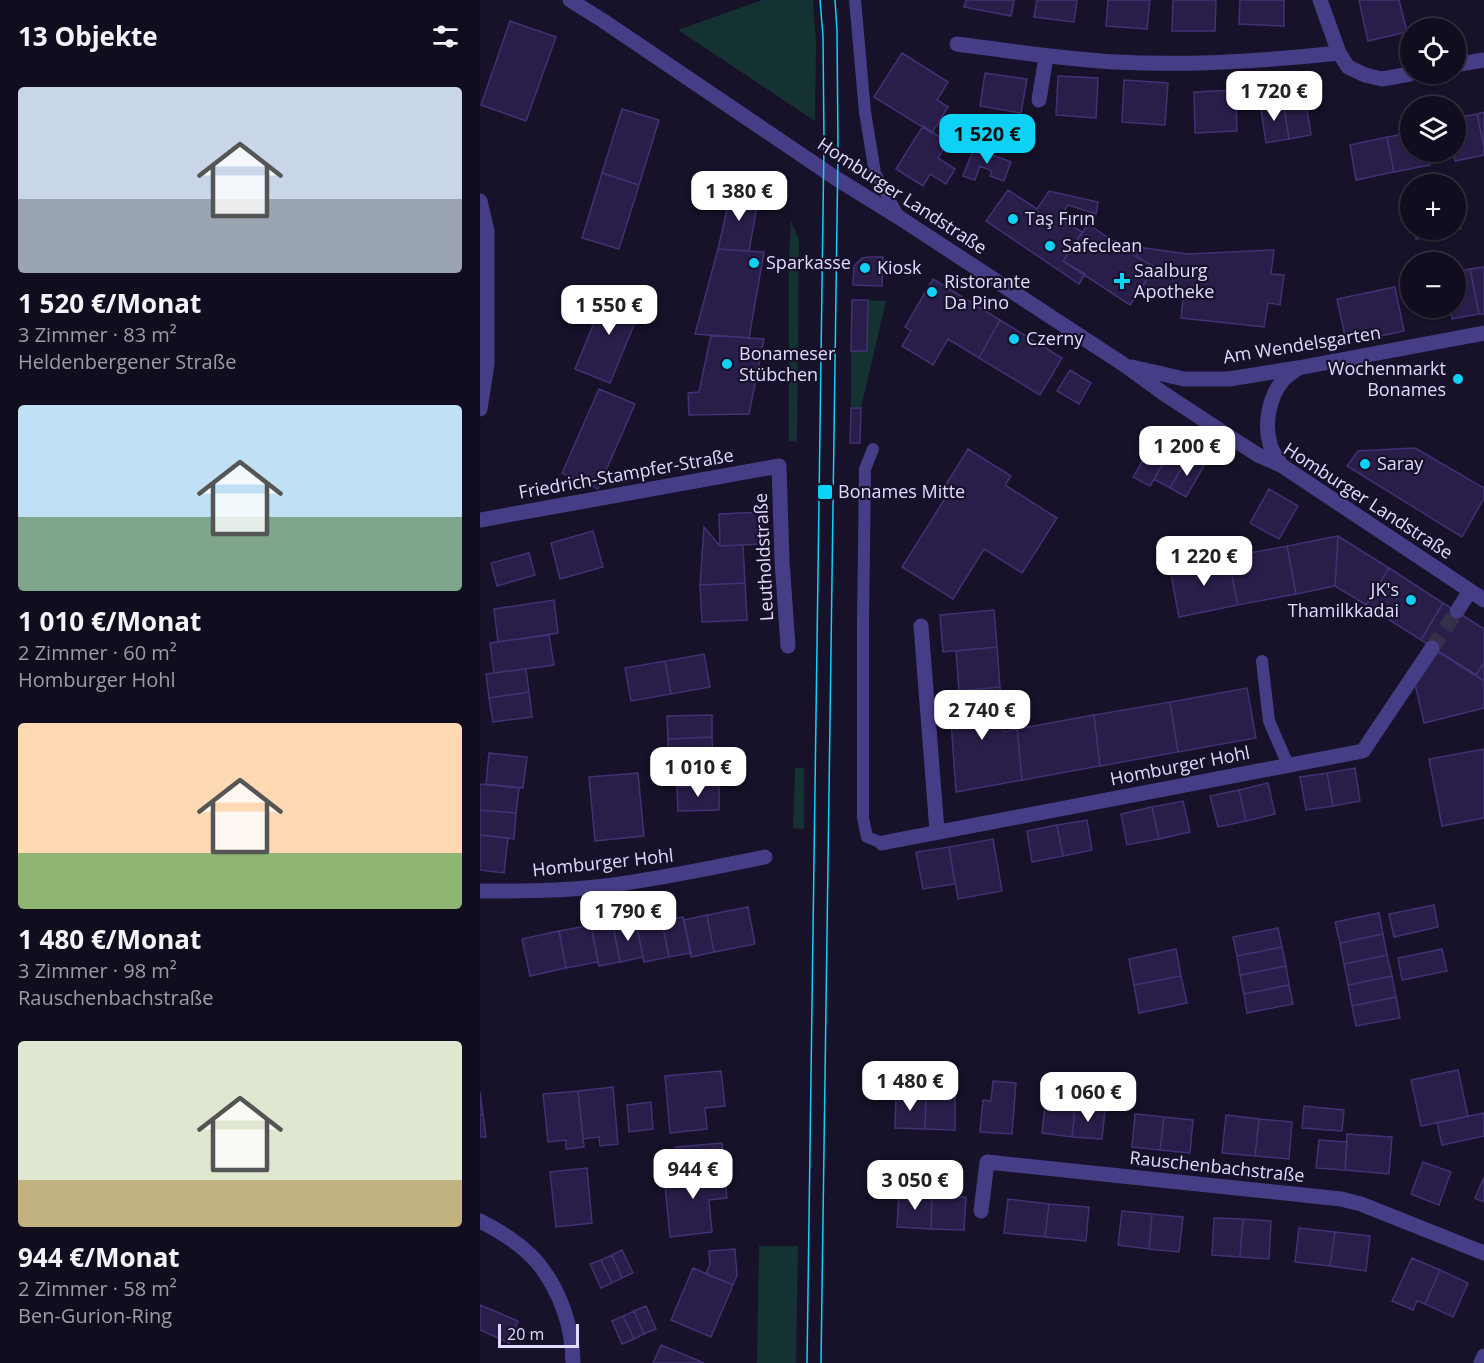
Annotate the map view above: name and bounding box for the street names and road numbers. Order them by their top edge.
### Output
street label: Homburger Landstraße [813,131,992,259]
street label: Am Wendelsgarten [1221,320,1382,368]
street label: Homburger Landstraße [1279,436,1458,564]
street label: Friedrich-Stampfer-Straße [516,442,735,504]
street label: Leutholdstraße [748,492,778,622]
street label: Homburger Hohl [1108,740,1252,790]
street label: Homburger Hohl [531,843,675,881]
street label: Rauschenbachstraße [1128,1145,1306,1187]

